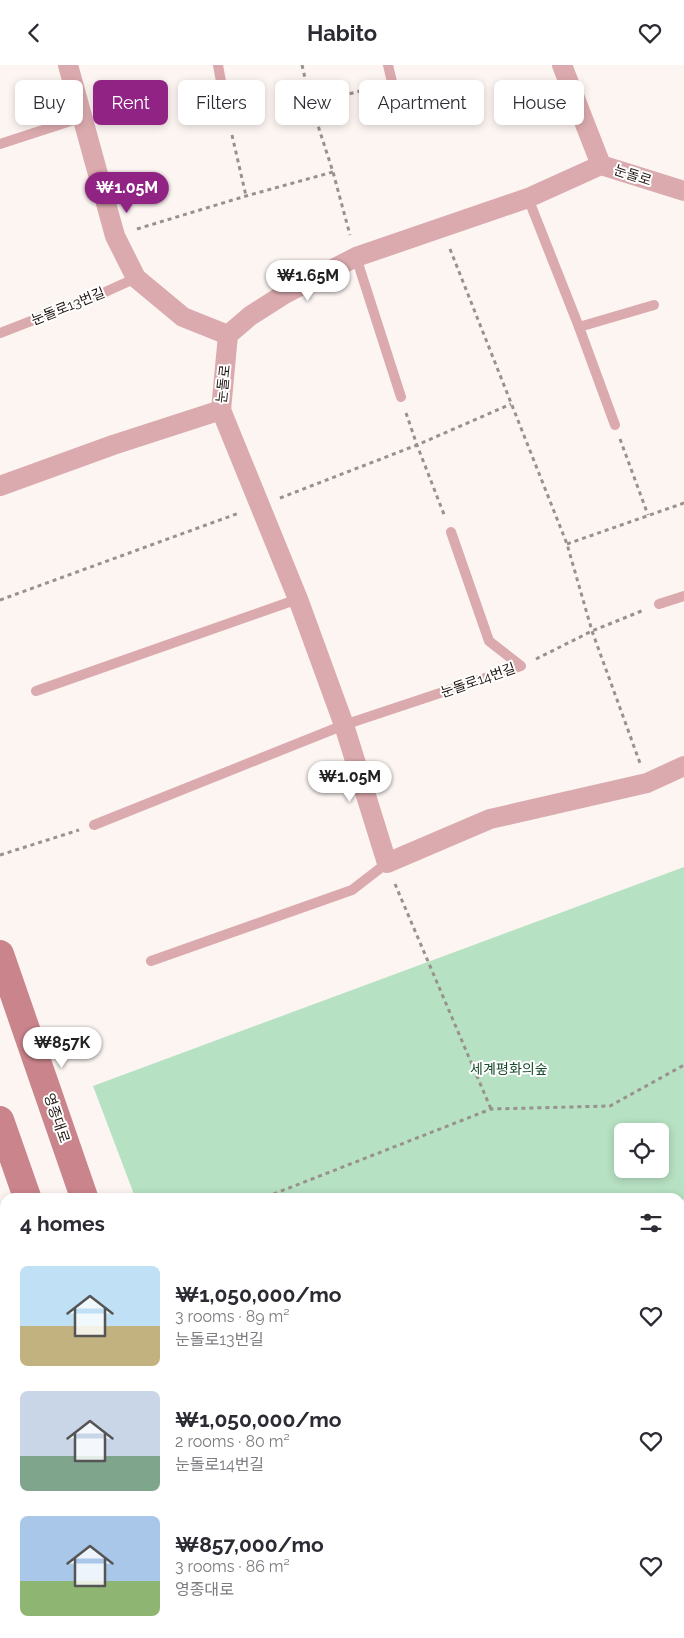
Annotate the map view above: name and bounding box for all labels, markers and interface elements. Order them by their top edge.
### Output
icon: back [20,19,48,47]
icon: heart [636,19,664,47]
text: Habito [307,20,377,46]
chip: Buy [15,80,83,125]
chip: Rent [93,80,168,125]
chip: Filters [178,80,265,125]
chip: New [275,80,349,125]
chip: Apartment [359,80,484,125]
chip: House [494,80,584,125]
street label: 눈돌로 [612,161,654,189]
pin: ₩1.05M [86,171,168,214]
text: ₩1.05M [96,178,158,197]
pin: ₩1.65M [267,259,349,302]
text: ₩1.65M [277,266,339,285]
street label: 눈돌로13번길 [29,284,107,328]
street label: 눈돌로 [213,364,233,404]
street label: 눈돌로14번길 [438,660,518,700]
pin: ₩1.05M [309,761,391,803]
text: ₩1.05M [319,767,381,786]
pin: ₩857K [27,1027,97,1069]
text: ₩857K [34,1033,90,1052]
park label: 세계평화의숲 [470,1061,548,1077]
street label: 영종대로 [41,1091,73,1145]
map controls [614,1123,669,1178]
button: locate [614,1123,669,1178]
icon: filters [637,1209,665,1237]
text: 4 homes [20,1211,105,1236]
text: ₩1,050,000/mo [175,1282,341,1307]
icon: home [60,1286,120,1346]
icon: heart [637,1302,665,1330]
text: 3 rooms · 89 m² [175,1307,290,1326]
text: 눈돌로13번길 [175,1330,264,1349]
text: ₩1,050,000/mo [175,1407,341,1432]
icon: home [60,1411,120,1471]
icon: heart [637,1427,665,1455]
text: 2 rooms · 80 m² [175,1432,290,1451]
text: 눈돌로14번길 [175,1455,264,1474]
text: ₩857,000/mo [175,1532,324,1557]
icon: home [60,1536,120,1596]
icon: heart [637,1552,665,1580]
text: 3 rooms · 86 m² [175,1557,290,1576]
text: 영종대로 [175,1580,234,1599]

